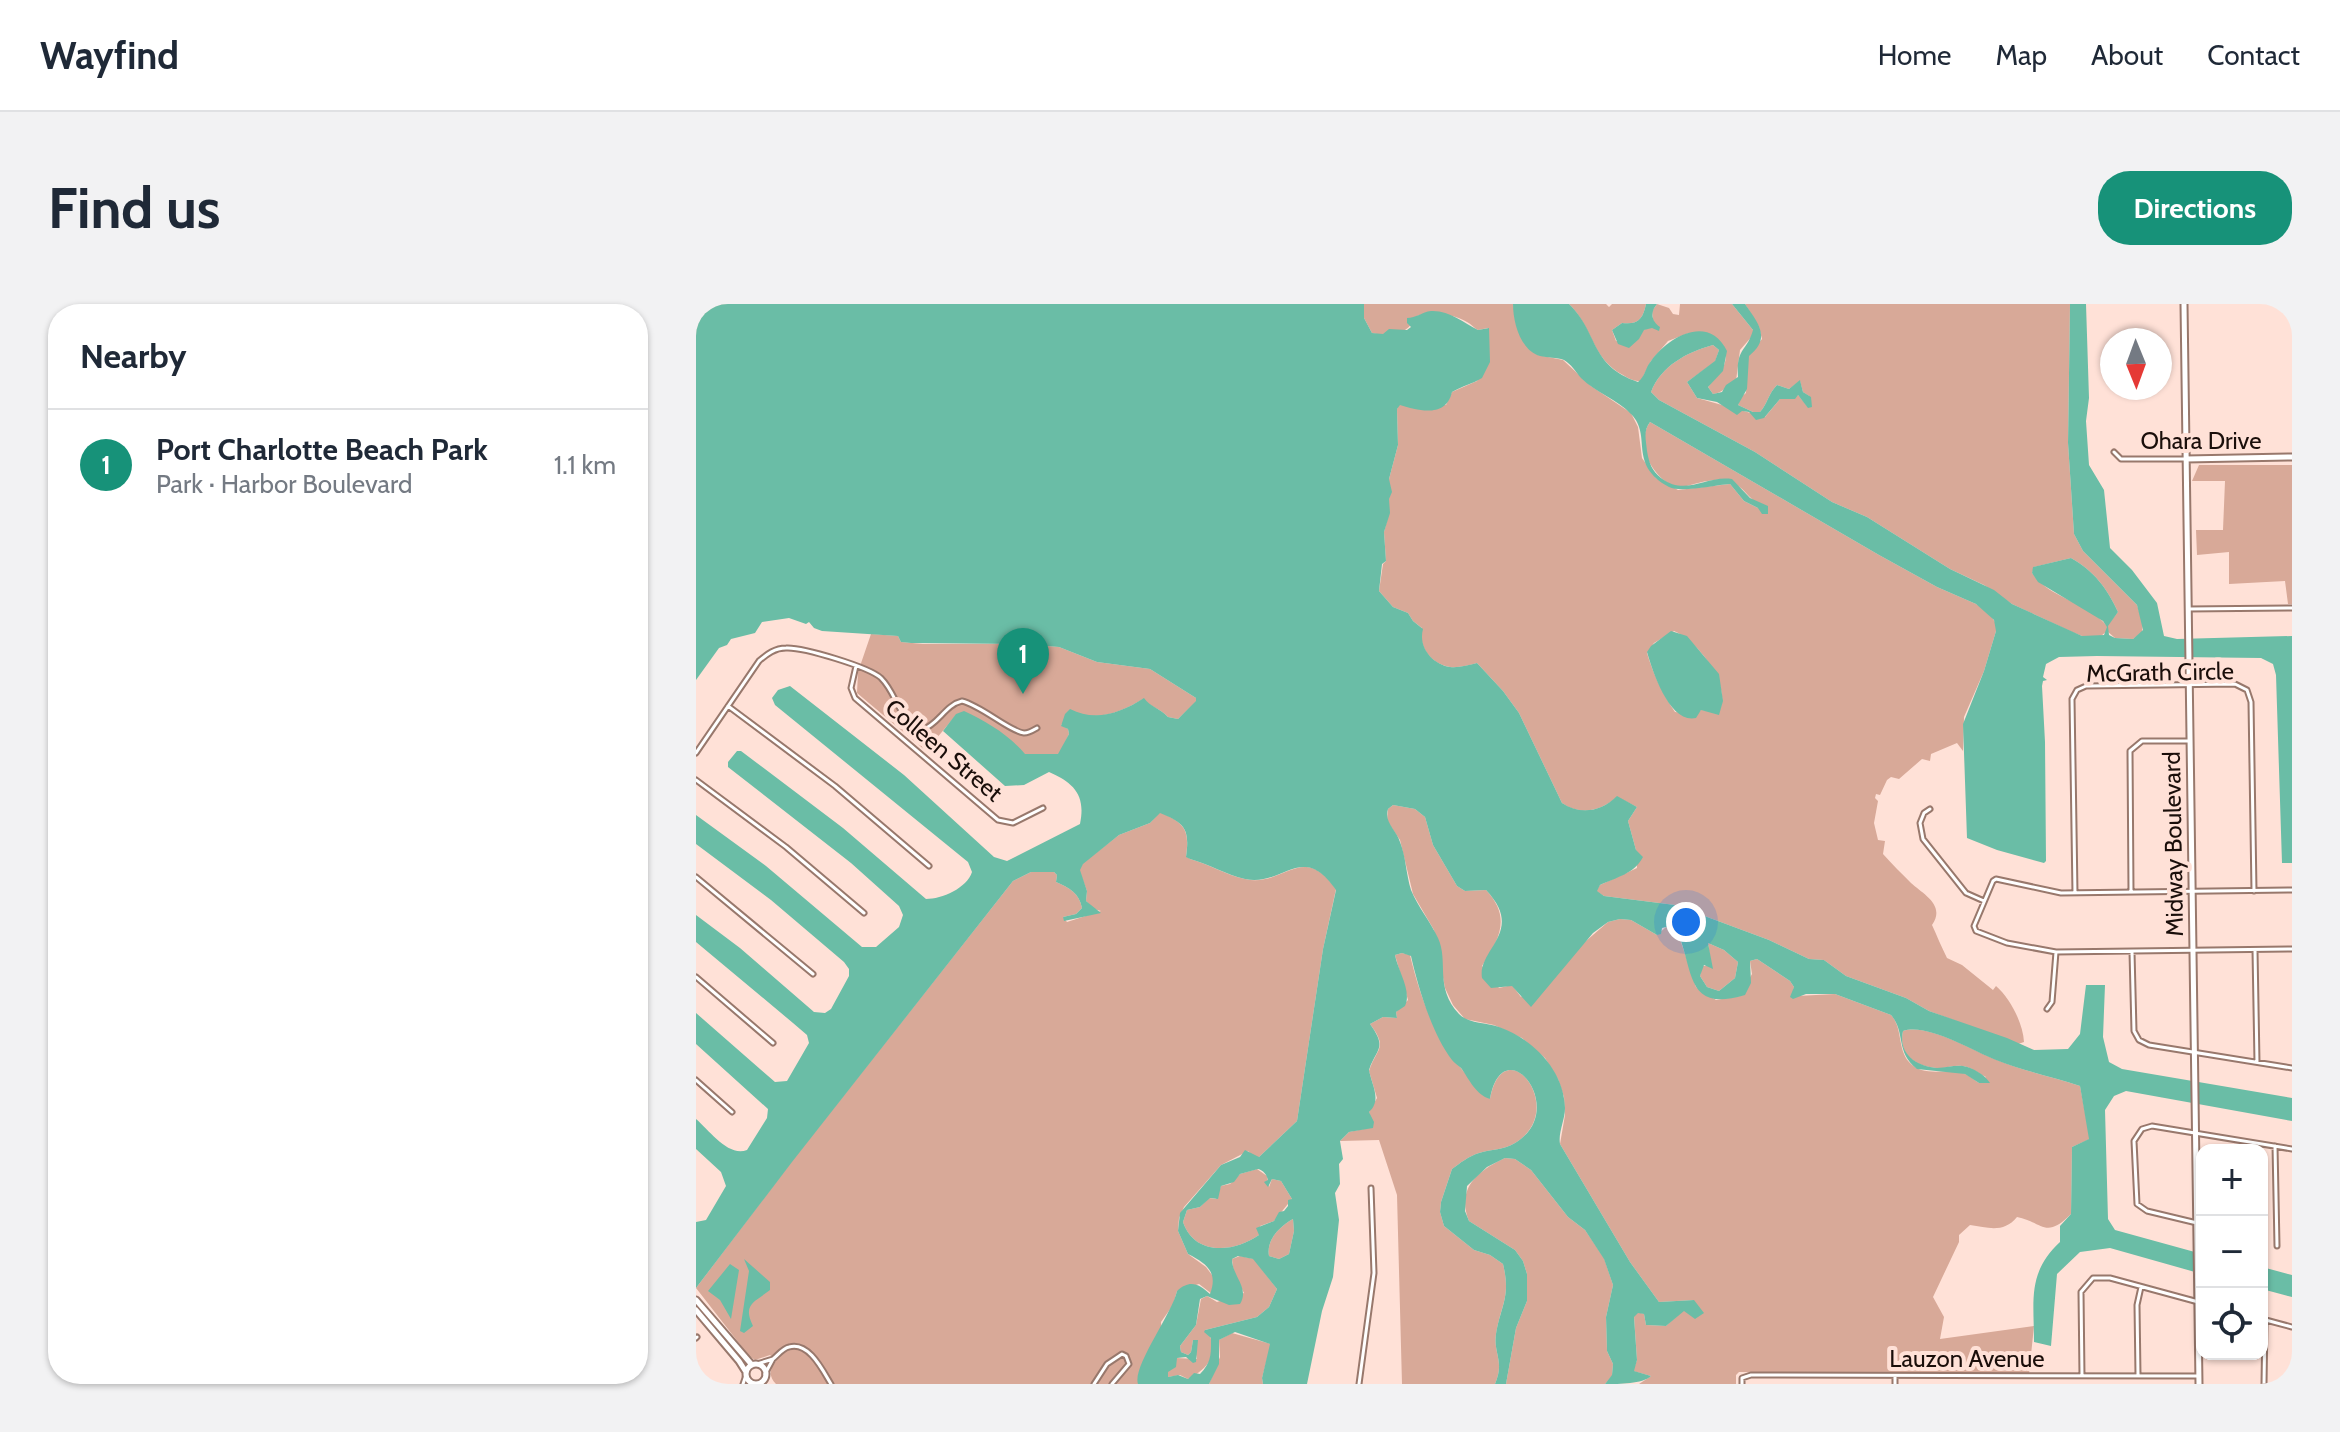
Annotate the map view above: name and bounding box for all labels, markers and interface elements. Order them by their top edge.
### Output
text: Wayfind [40,32,179,79]
text: Home [1878,38,1951,72]
text: Map [1995,38,2047,72]
text: About [2091,38,2163,72]
text: Contact [2207,38,2300,72]
button: Directions [2098,171,2292,245]
text: Find us [48,174,221,242]
north arrow [2100,328,2172,400]
text: Nearby [80,335,187,377]
street label: Ohara Drive [2140,426,2262,455]
text: Port Charlotte Beach Park [156,431,488,468]
text: 1 [101,449,111,481]
text: 1.1 km [554,449,616,481]
text: Park · Harbor Boulevard [156,468,412,500]
pin: 1 [997,628,1049,694]
street label: McGrath Circle [2086,656,2234,688]
street label: Colleen Street [880,693,1008,807]
street label: Midway Boulevard [2157,751,2189,937]
your location [1666,902,1706,942]
map controls [2196,1144,2268,1360]
button: + [2196,1144,2268,1216]
button: − [2196,1216,2268,1288]
button: locate [2196,1288,2268,1360]
street label: Lauzon Avenue [1889,1344,2045,1373]

